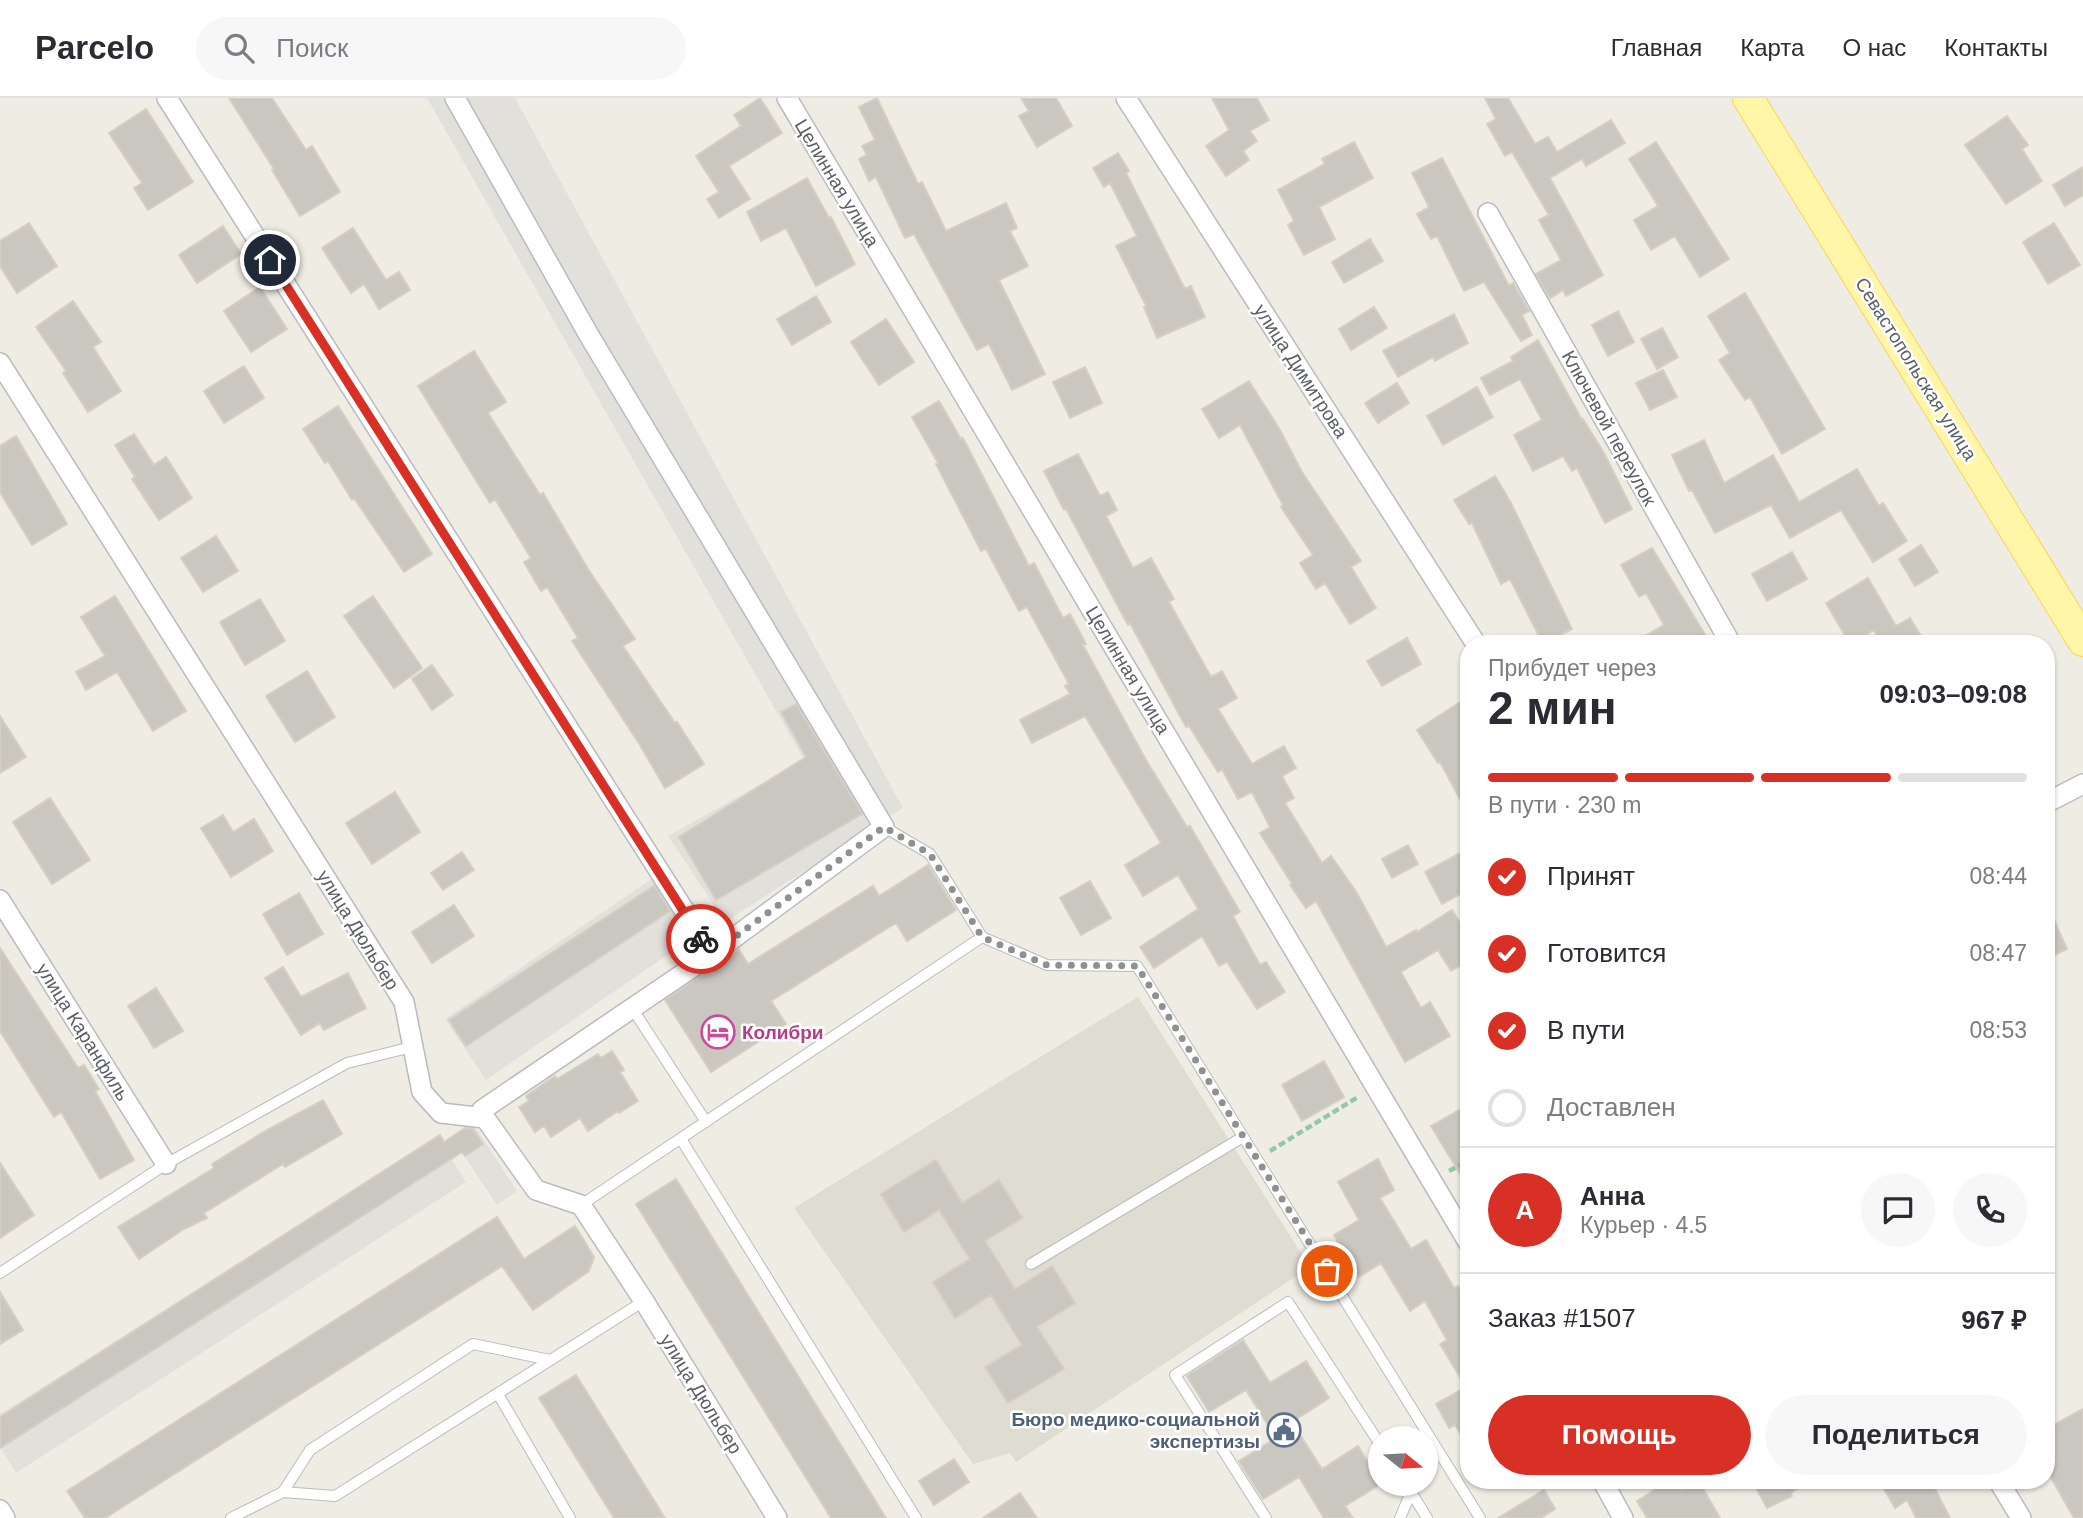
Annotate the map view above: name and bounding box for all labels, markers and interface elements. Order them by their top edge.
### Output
search box [196,17,686,80]
text: Parcelo [35,29,154,66]
icon: search [220,29,258,67]
text: Поиск [276,33,348,63]
text: Главная [1611,34,1702,61]
text: Карта [1740,34,1804,61]
text: О нас [1842,34,1906,61]
text: Контакты [1944,34,2048,61]
street label: Целинная улица [791,115,884,251]
pin [240,230,300,290]
icon: home [251,241,289,279]
street label: Севастопольская улица [1851,274,1981,465]
street label: улица Димитрова [1250,300,1352,442]
street label: Ключевой переулок [1558,347,1661,510]
street label: Целинная улица [1082,602,1175,738]
text: Прибудет через [1488,655,1656,681]
text: 09:03–09:08 [1880,679,2027,709]
text: 2 мин [1488,682,1616,734]
text: В пути · 230 m [1488,792,1641,818]
icon: check [1488,858,1526,896]
text: Принят [1547,861,1635,891]
text: 08:44 [1969,863,2027,889]
street label: улица Дюльбер [313,866,403,994]
courier [666,904,736,974]
icon: bike [682,920,720,958]
icon: check [1488,935,1526,973]
text: Готовится [1547,938,1666,968]
text: 08:47 [1969,940,2027,966]
street label: улица Каранфиль [32,959,134,1105]
icon: check [1488,1012,1526,1050]
hotel icon: Колибри [699,1013,737,1051]
text: В пути [1547,1015,1625,1045]
text: 08:53 [1969,1017,2027,1043]
place label: Колибри [742,1022,824,1043]
text: Доставлен [1547,1092,1676,1122]
button: chat [1861,1173,1935,1247]
button: phone [1953,1173,2027,1247]
text: Анна [1580,1181,1645,1211]
text: А [1516,1195,1534,1225]
text: Курьер · 4.5 [1580,1212,1707,1238]
pin [1297,1241,1357,1301]
icon: bag [1308,1252,1346,1290]
text: Заказ #1507 [1488,1303,1636,1333]
text: 967 ₽ [1961,1305,2027,1335]
street label: улица Дюльбер [656,1330,746,1458]
button: Помощь [1488,1395,1751,1475]
button: Поделиться [1765,1395,2027,1475]
place label: Бюро медико-социальной экспертизы [1011,1409,1260,1452]
public building icon: Бюро медико-социальной экспертизы [1265,1411,1303,1449]
north arrow [1368,1426,1438,1496]
map controls [1368,1426,1438,1496]

